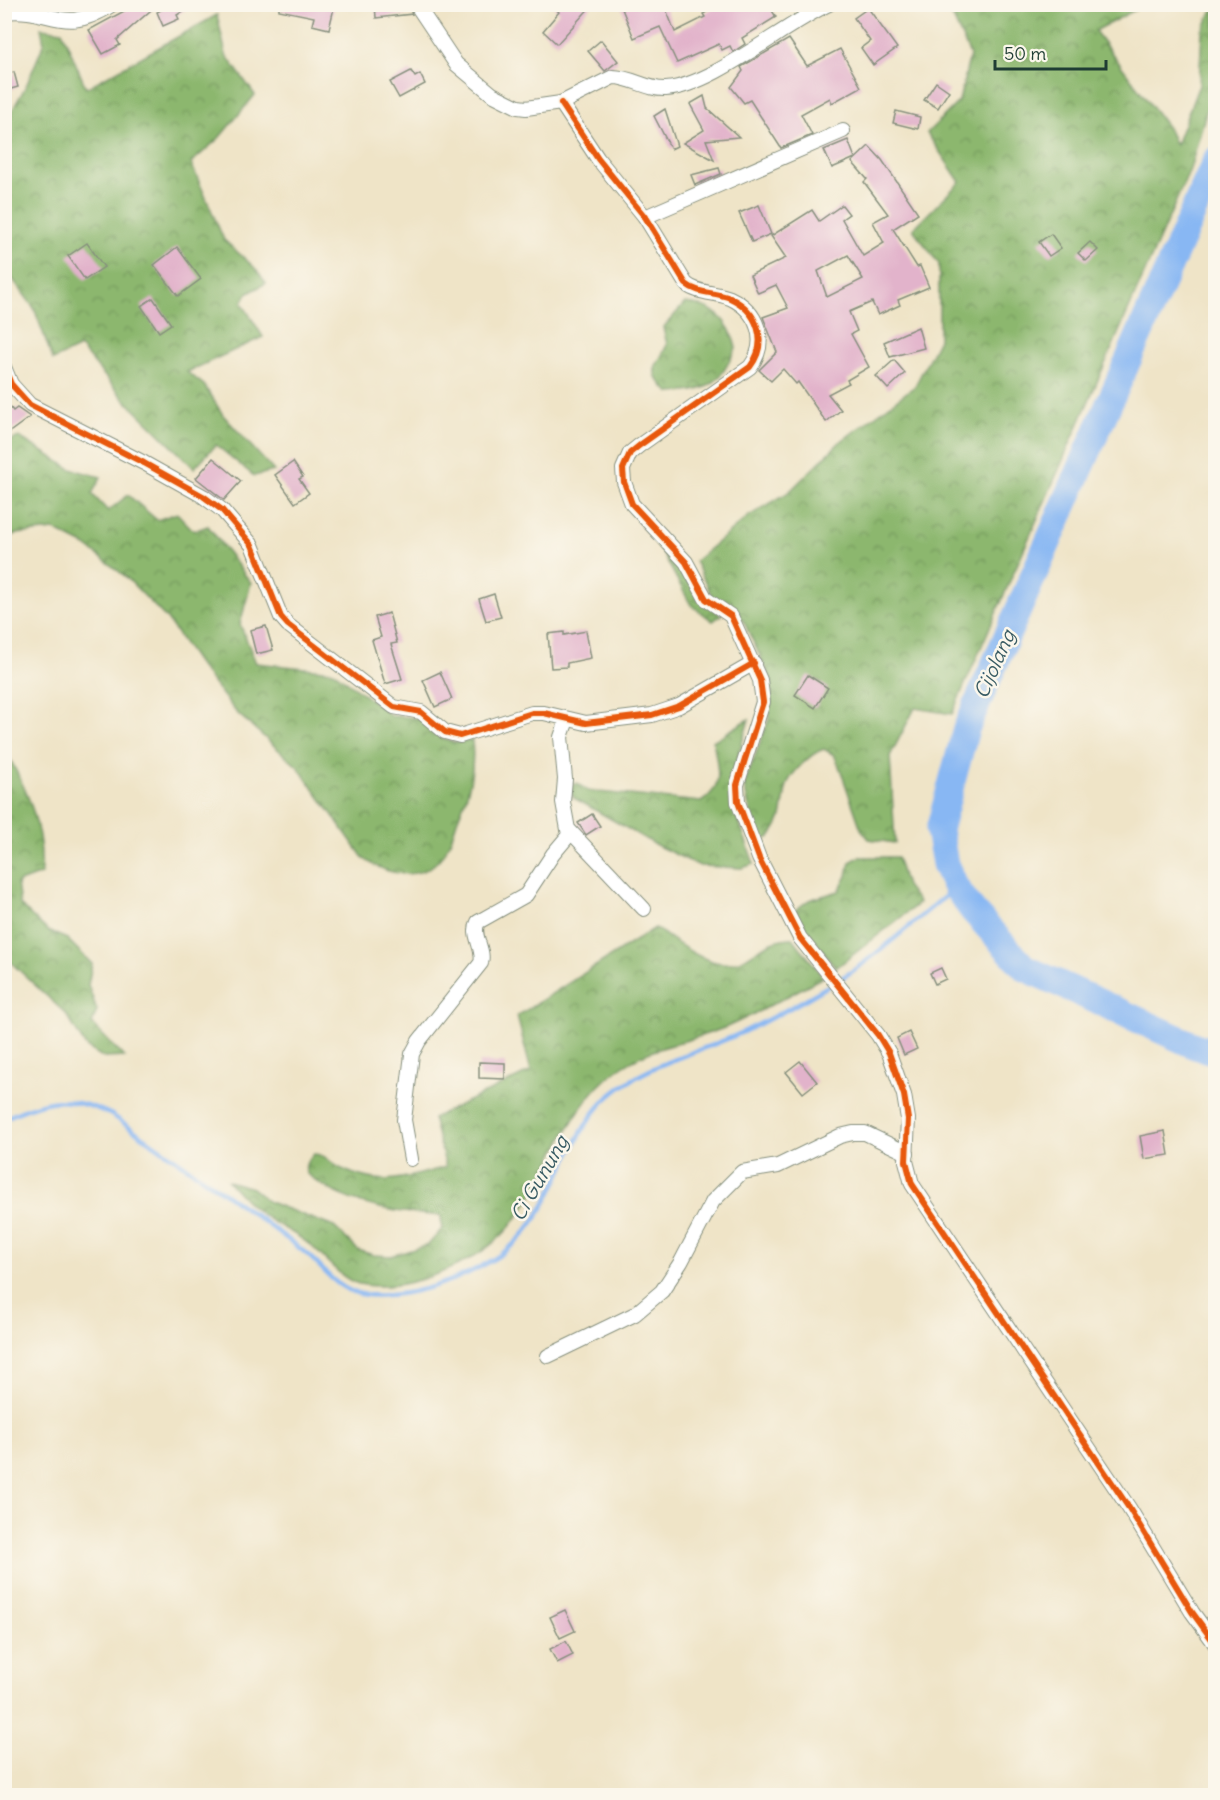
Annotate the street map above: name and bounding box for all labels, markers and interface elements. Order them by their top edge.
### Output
scale bar [995,33,1106,71]
text: 50 m [1004,42,1046,65]
water label: Cijolang [968,624,1021,702]
water label: Ci Gunung [505,1129,574,1225]

